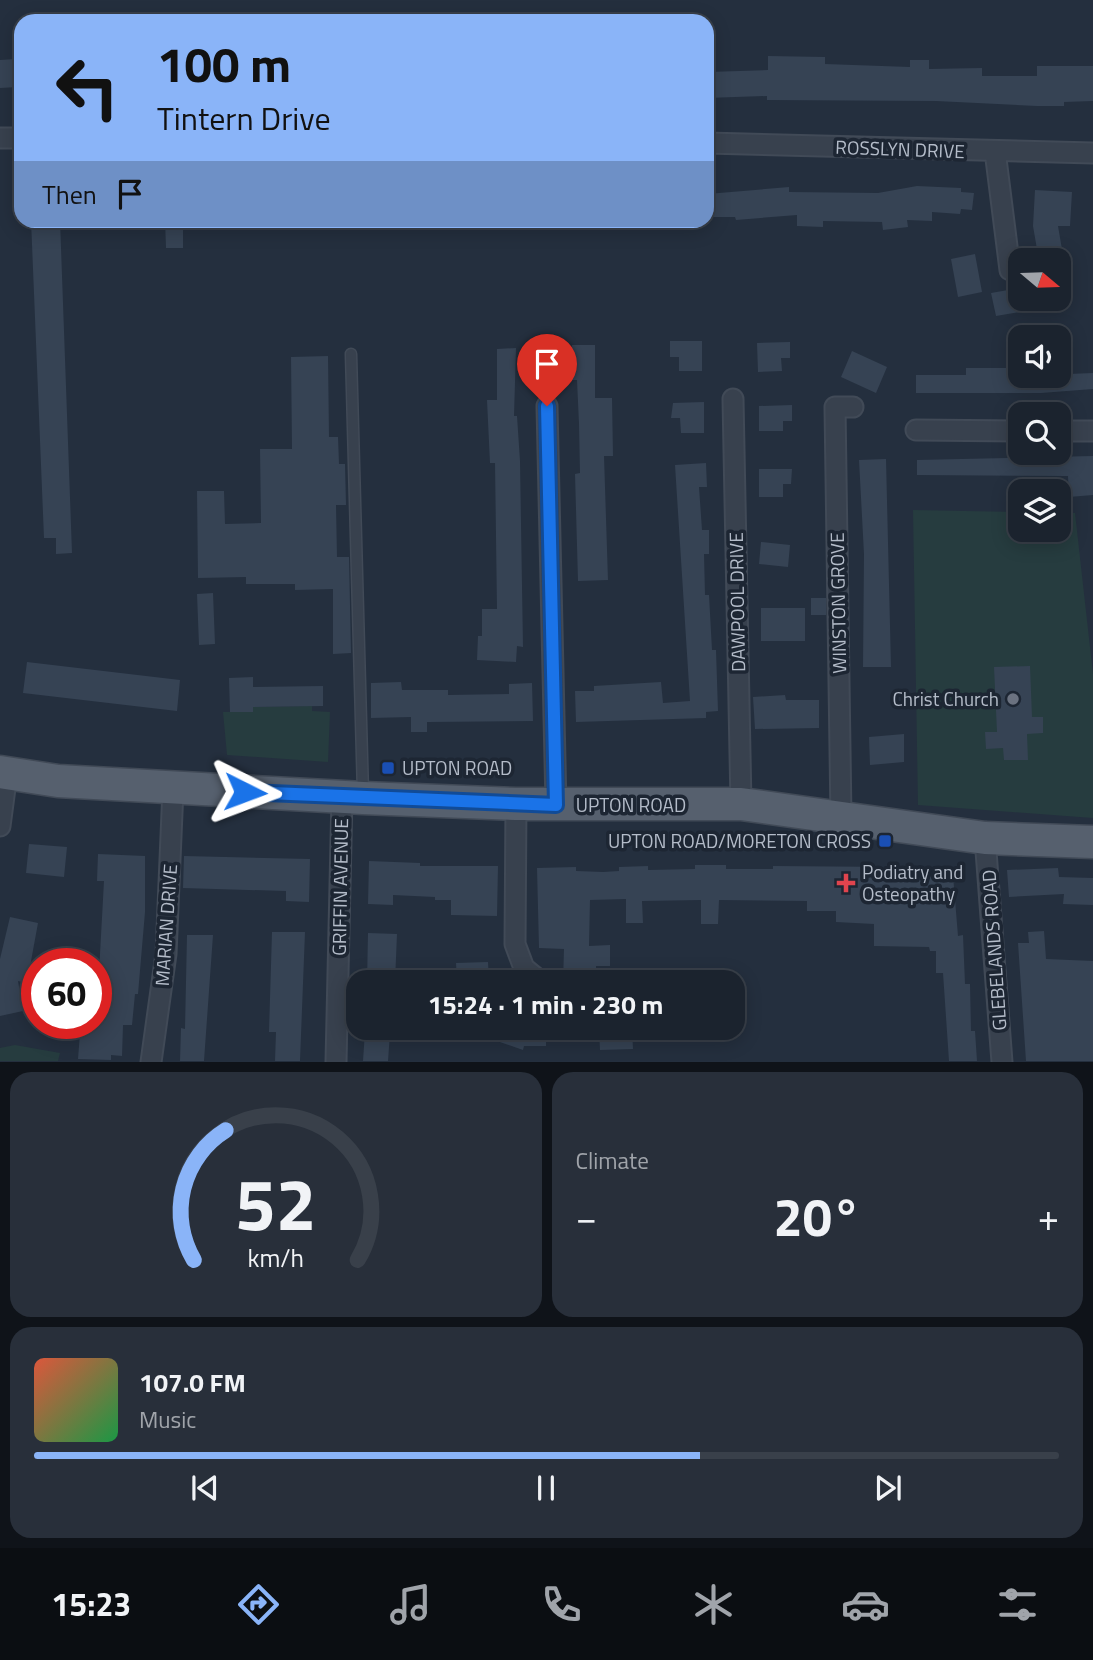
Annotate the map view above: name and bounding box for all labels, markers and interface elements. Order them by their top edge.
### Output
text: 100 m [157,26,291,101]
icon: left [42,42,133,133]
text: Tintern Drive [157,94,331,142]
street label: ROSSLYN DRIVE [835,132,965,165]
text: Then [42,175,97,214]
icon: arrive [111,175,149,213]
north arrow [1008,248,1071,312]
map controls [1008,248,1071,542]
button: sound [1008,325,1071,388]
pin [517,334,577,406]
icon: arrive [528,345,566,383]
button: search [1008,402,1071,465]
button: layers [1008,479,1071,542]
street label: DAWPOOL DRIVE [721,532,752,672]
street label: WINSTON GROVE [822,532,853,674]
place label: Christ Church [893,684,999,713]
marker: Christ Church [1005,691,1021,707]
place label: UPTON ROAD [402,753,512,782]
position arrow [208,755,282,829]
marker: UPTON ROAD [380,760,396,776]
street label: UPTON ROAD [576,790,686,819]
street label: GRIFFIN AVENUE [324,818,355,956]
place label: UPTON ROAD/MORETON CROSS [608,826,871,855]
marker: UPTON ROAD/MORETON CROSS [877,833,893,849]
place label: Podiatry and Osteopathy [862,857,963,908]
street label: MARIAN DRIVE [147,863,184,987]
street label: GLEBELANDS ROAD [973,869,1014,1031]
marker: Podiatry and Osteopathy [836,873,856,893]
speed limit sign: 60 [21,948,112,1039]
text: 15:24 · 1 min · 230 m [428,985,663,1024]
text: Climate [576,1143,649,1178]
text: 52 [235,1149,317,1259]
text: 20° [774,1177,861,1256]
text: − [576,1188,597,1246]
text: + [1038,1188,1059,1246]
text: km/h [247,1239,304,1277]
text: 107.0 FM [139,1363,246,1402]
text: Music [139,1402,196,1437]
icon: previous [186,1469,224,1507]
icon: pause [527,1469,565,1507]
icon: next [869,1469,907,1507]
text: 15:23 [51,1580,131,1628]
icon: directions [234,1580,283,1629]
icon: music [386,1580,435,1629]
icon: phone [537,1580,586,1629]
icon: climate [689,1580,738,1629]
icon: car [841,1580,890,1629]
icon: filters [993,1580,1042,1629]

